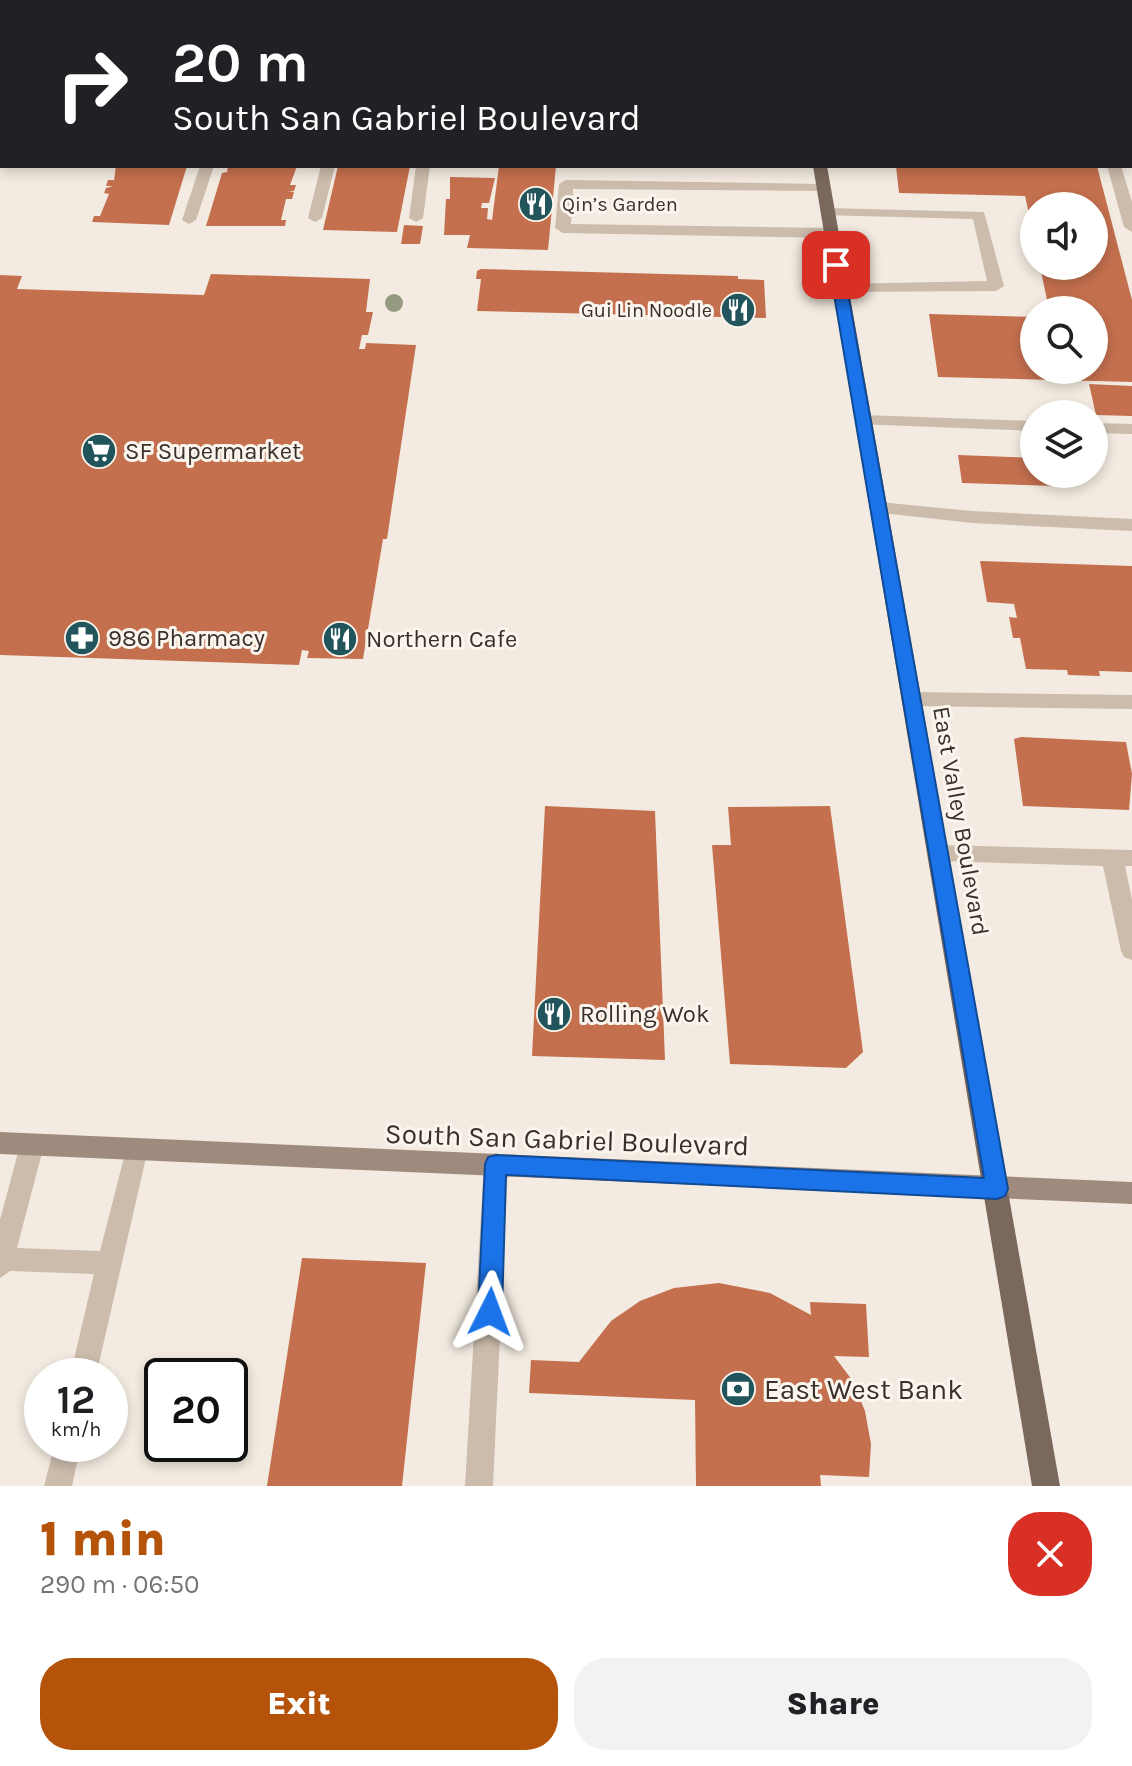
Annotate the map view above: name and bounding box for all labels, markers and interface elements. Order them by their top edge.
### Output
text: 20 m [172,30,309,95]
icon: right [40,32,144,136]
text: South San Gabriel Boulevard [172,97,641,139]
restaurant icon: Qin’s Garden [517,185,555,223]
map controls [1020,192,1108,488]
button: sound [1020,192,1108,280]
place label: Qin’s Garden [562,193,678,216]
pin [802,231,870,299]
icon: arrive [814,243,858,287]
restaurant icon: Gui Lin Noodle [719,291,757,329]
button: search [1020,296,1108,384]
place label: Gui Lin Noodle [581,299,712,322]
button: layers [1020,400,1108,488]
supermarket icon: SF Supermarket [80,432,118,470]
place label: SF Supermarket [125,437,301,465]
pharmacy icon: 986 Pharmacy [63,619,101,657]
restaurant icon: Northern Cafe [321,620,359,658]
place label: 986 Pharmacy [108,624,265,652]
place label: Northern Cafe [366,625,517,653]
street label: East Valley Boulevard [927,704,995,938]
restaurant icon: Rolling Wok [535,995,573,1033]
place label: Rolling Wok [580,1000,709,1028]
street label: South San Gabriel Boulevard [384,1117,750,1162]
position arrow [448,1270,532,1354]
speed limit sign: 20 [144,1358,248,1462]
bank icon: East West Bank [719,1370,757,1408]
place label: East West Bank [764,1373,963,1406]
text: 12 [57,1376,95,1423]
text: km/h [51,1418,101,1441]
text: 1 min [40,1511,166,1567]
button: close [1008,1512,1092,1596]
text: 290 m · 06:50 [40,1569,199,1600]
button: Exit [40,1658,558,1750]
button: Share [574,1658,1092,1750]

